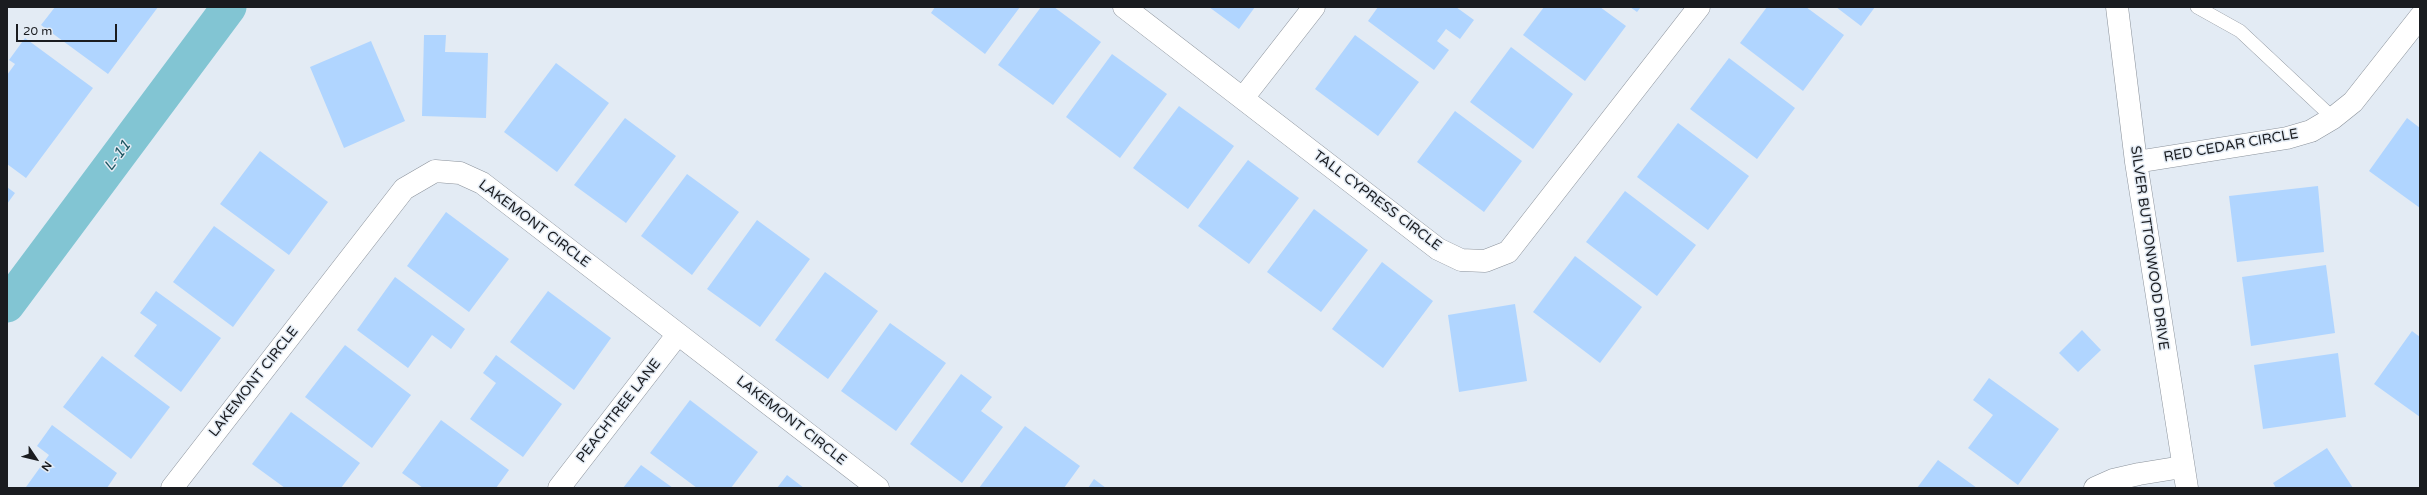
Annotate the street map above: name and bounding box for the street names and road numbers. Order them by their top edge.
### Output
street label: RED CEDAR CIRCLE [2162,126,2300,166]
street label: SILVER BUTTONWOOD DRIVE [2126,145,2172,351]
street label: TALL CYPRESS CIRCLE [1310,147,1444,255]
street label: LAKEMONT CIRCLE [475,177,593,271]
street label: LAKEMONT CIRCLE [206,324,302,440]
street label: PEACHTREE LANE [573,356,665,466]
street label: LAKEMONT CIRCLE [733,373,849,469]

